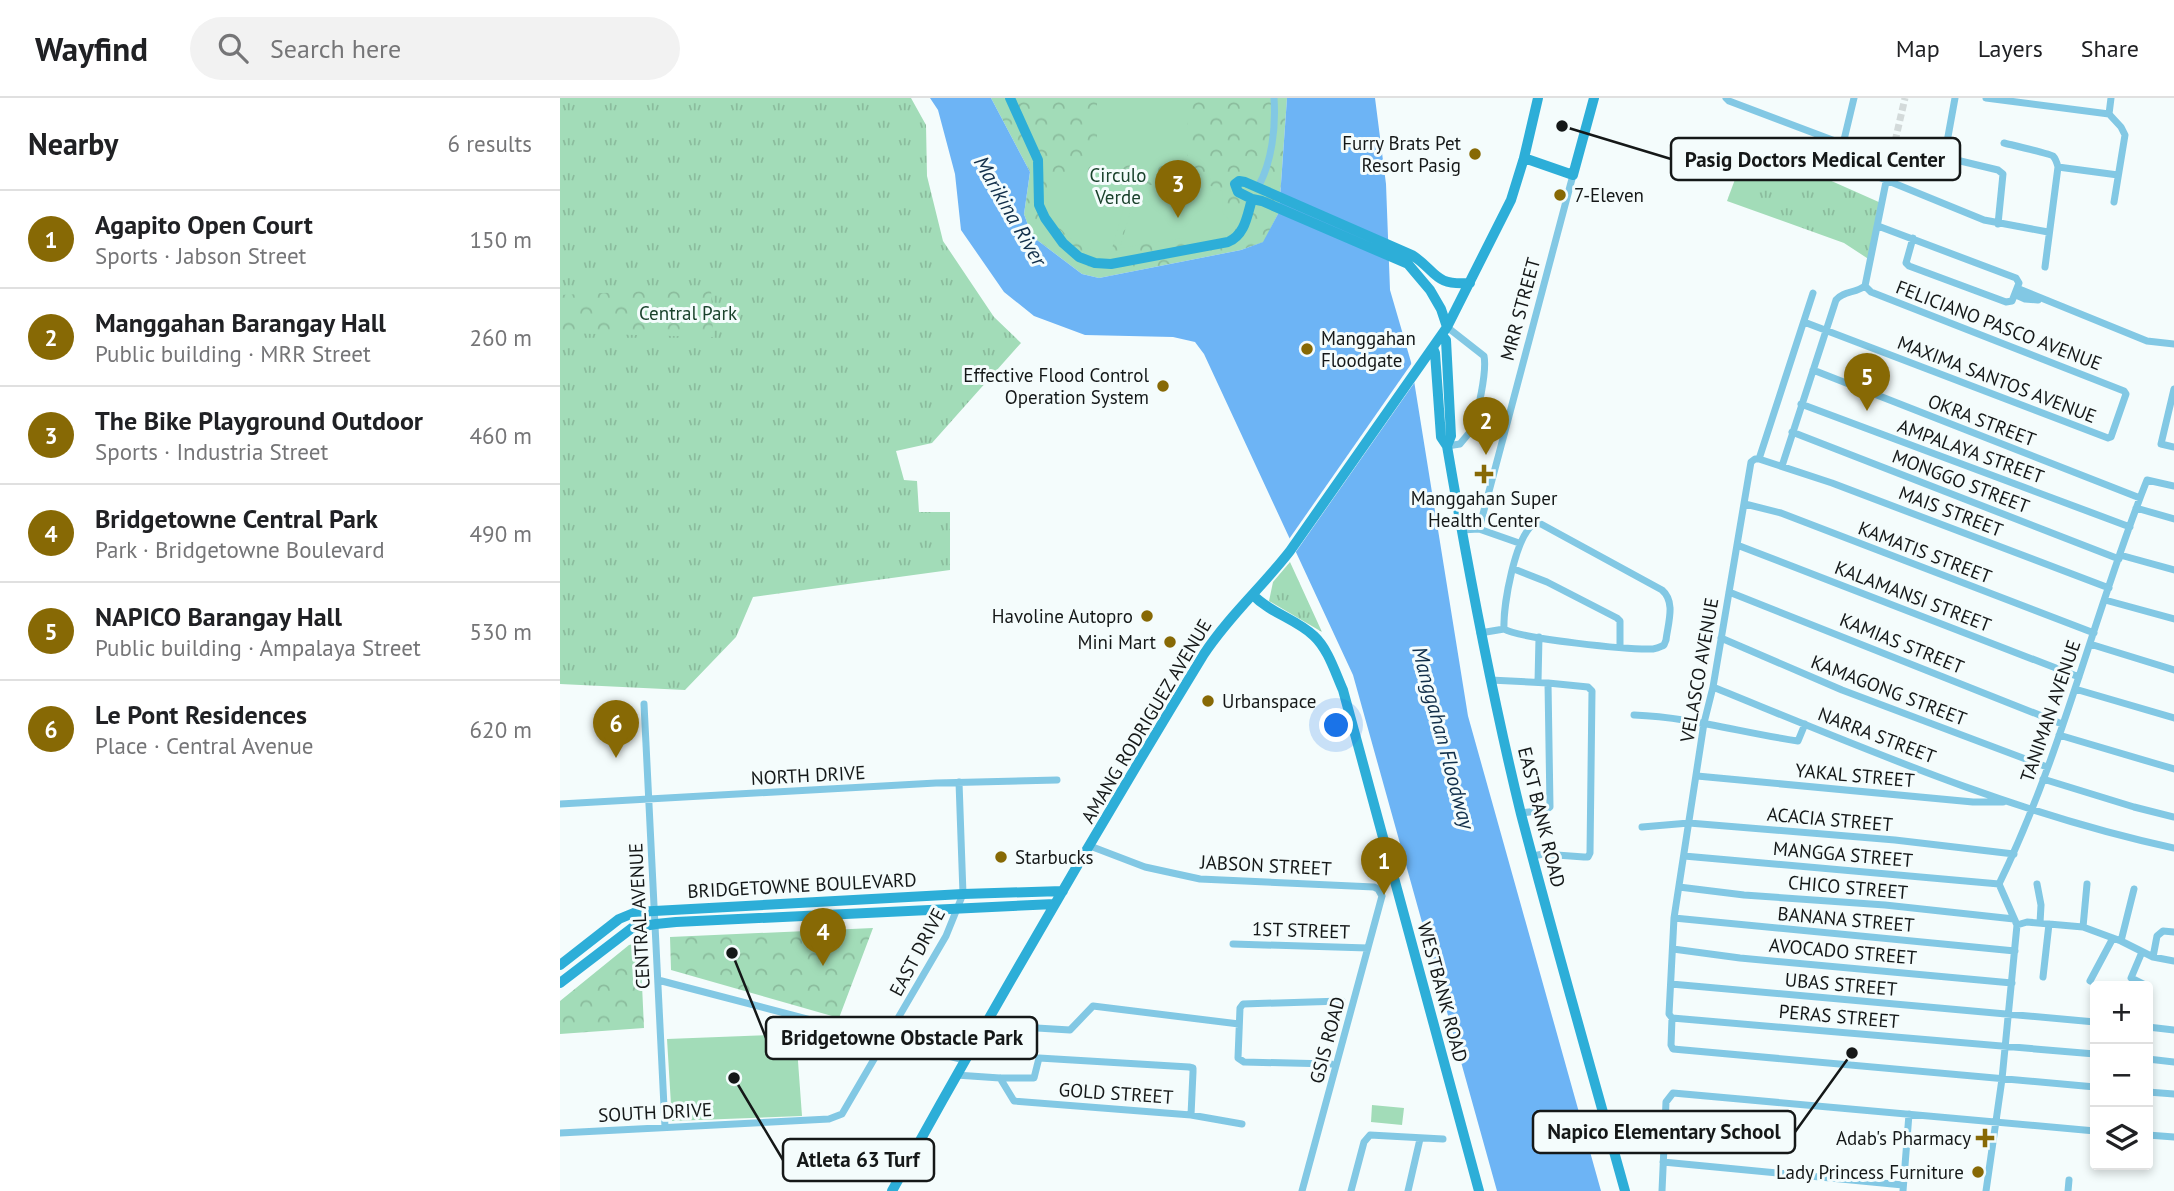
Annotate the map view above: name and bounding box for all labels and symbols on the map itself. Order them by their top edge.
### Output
place label: Furry Brats Pet Resort Pasig [1342,131,1462,177]
callout: Pasig Doctors Medical Center [1671,138,1960,180]
marker: Furry Brats Pet Resort Pasig [1467,146,1483,162]
text: Pasig Doctors Medical Center [1685,146,1946,173]
water label: Marikina River [968,151,1054,272]
pin: 3 [1155,160,1201,218]
park label: Circulo Verde [1090,163,1146,209]
place label: 7-Eleven [1574,183,1644,207]
marker: 7-Eleven [1552,187,1568,203]
street label: MRR STREET [1495,254,1545,363]
street label: FELICIANO PASCO AVENUE [1893,275,2105,375]
park label: Central Park [639,301,737,325]
place label: Manggahan Floodgate [1321,326,1416,372]
street label: MAXIMA SANTOS AVENUE [1894,330,2100,428]
marker: Manggahan Floodgate [1299,341,1315,357]
pin: 5 [1844,353,1890,411]
place label: Effective Flood Control Operation System [963,363,1149,409]
marker: Effective Flood Control Operation System [1155,378,1171,394]
street label: OKRA STREET [1925,388,2040,452]
pin: 2 [1463,397,1509,455]
street label: AMPALAYA STREET [1895,413,2048,489]
street label: MONGGO STREET [1889,444,2033,518]
marker: Manggahan Super Health Center [1474,464,1494,484]
street label: MAIS STREET [1895,480,2007,542]
place label: Manggahan Super Health Center [1411,486,1558,532]
street label: KAMATIS STREET [1855,516,1996,589]
street label: KALAMANSI STREET [1831,555,1995,637]
street label: VELASCO AVENUE [1674,596,1724,745]
place label: Havoline Autopro [992,604,1133,628]
street label: KAMIAS STREET [1836,607,1968,679]
marker: Havoline Autopro [1139,608,1155,624]
street label: AMANG RODRIGUEZ AVENUE [1075,614,1217,828]
place label: Mini Mart [1077,630,1157,654]
marker: Mini Mart [1162,634,1178,650]
street label: TANIMAN AVENUE [2014,637,2086,785]
water label: Manggahan Floodway [1406,644,1481,834]
street label: KAMAGONG STREET [1808,649,1971,731]
place label: Urbanspace [1222,689,1316,713]
marker: Urbanspace [1200,693,1216,709]
pin: 6 [593,700,639,758]
street label: NARRA STREET [1815,702,1940,769]
your location [1319,708,1353,742]
street label: EAST BANK ROAD [1513,744,1571,890]
street label: YAKAL STREET [1794,758,1916,792]
street label: NORTH DRIVE [750,760,866,790]
street label: ACACIA STREET [1766,802,1894,836]
street label: MANGGA STREET [1772,836,1914,872]
pin: 1 [1361,837,1407,895]
street label: CENTRAL AVENUE [623,842,655,990]
place label: Starbucks [1015,845,1094,869]
marker: Starbucks [993,849,1009,865]
street label: JABSON STREET [1199,850,1333,880]
street label: BRIDGETOWNE BOULEVARD [687,867,917,903]
street label: CHICO STREET [1787,870,1909,904]
street label: BANANA STREET [1777,901,1916,937]
street label: EAST DRIVE [884,904,950,1000]
pin: 4 [800,908,846,966]
street label: 1ST STREET [1252,916,1351,944]
street label: WESTBANK ROAD [1413,919,1473,1065]
street label: AVOCADO STREET [1768,933,1918,969]
street label: UBAS STREET [1784,967,1899,1001]
street label: GSIS ROAD [1304,994,1350,1086]
street label: PERAS STREET [1778,999,1901,1033]
callout: Bridgetowne Obstacle Park [766,1017,1037,1059]
text: Bridgetowne Obstacle Park [781,1024,1024,1051]
street label: GOLD STREET [1058,1077,1175,1109]
street label: SOUTH DRIVE [597,1097,713,1127]
callout: Napico Elementary School [1533,1111,1795,1153]
text: Napico Elementary School [1547,1118,1782,1145]
place label: Adab's Pharmacy [1836,1126,1971,1150]
marker: Adab's Pharmacy [1977,1130,1993,1146]
callout: Atleta 63 Turf [783,1139,934,1181]
text: Atleta 63 Turf [797,1146,921,1173]
place label: Lady Princess Furniture [1776,1160,1964,1184]
marker: Lady Princess Furniture [1970,1164,1986,1180]

